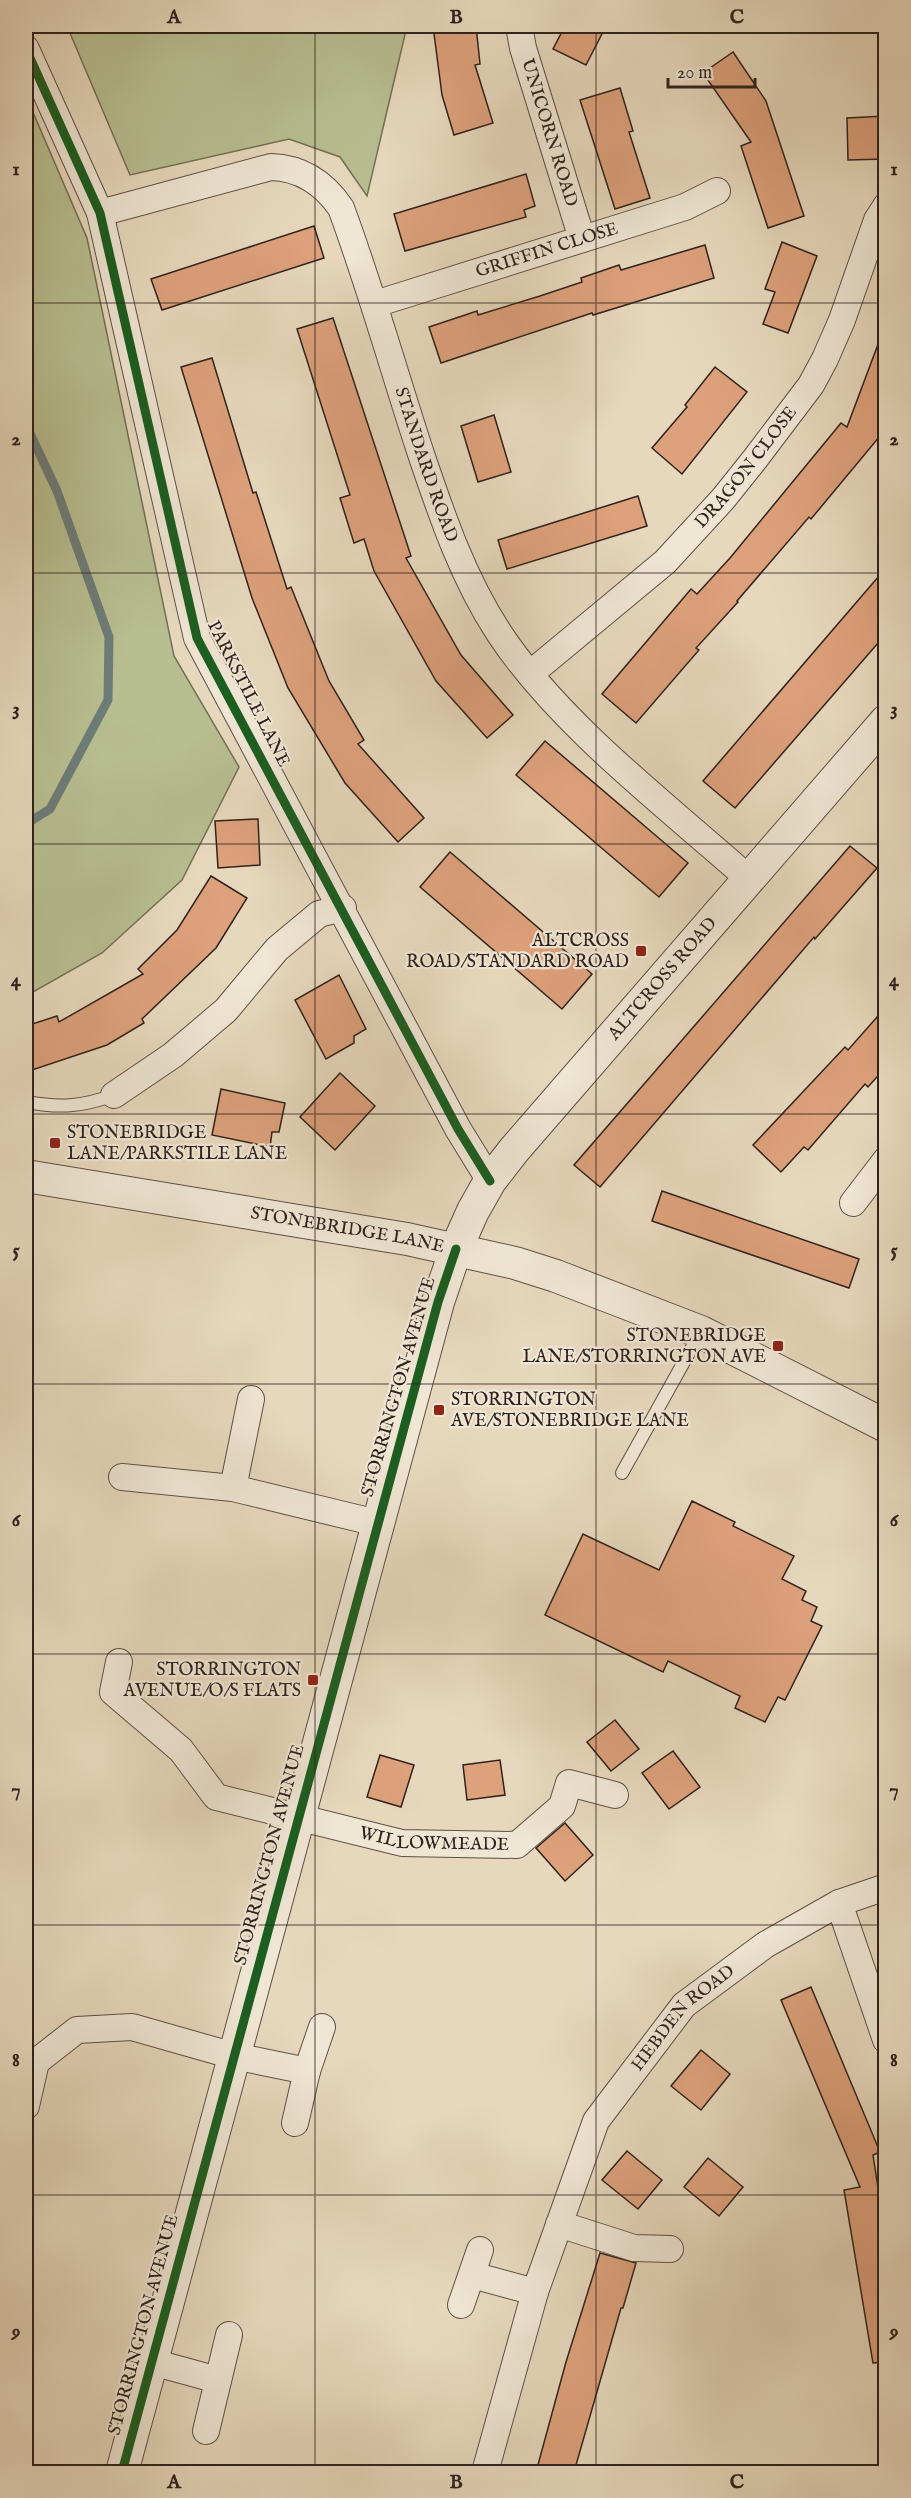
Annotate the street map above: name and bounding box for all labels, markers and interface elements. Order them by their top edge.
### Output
text: A [166,5,182,30]
text: B [449,5,463,30]
text: C [730,5,744,30]
scale bar [668,51,755,89]
street label: UNICORN ROAD [516,56,583,209]
text: 20 m [677,62,712,85]
text: 1 [12,157,20,182]
text: 1 [890,157,898,182]
street label: GRIFFIN CLOSE [473,217,621,283]
street label: STANDARD ROAD [389,384,463,546]
street label: DRAGON CLOSE [690,402,802,534]
text: 2 [11,427,21,452]
text: 2 [889,427,899,452]
street label: PARKSTILE LANE [201,617,295,771]
text: 3 [12,697,20,722]
text: 3 [890,697,898,722]
street label: ALTCROSS ROAD [602,912,722,1046]
place label: ALTCROSS ROAD/STANDARD ROAD [406,930,629,974]
marker: ALTCROSS ROAD/STANDARD ROAD [634,944,648,958]
text: 4 [11,968,22,993]
text: 4 [889,968,900,993]
place label: STONEBRIDGE LANE/PARKSTILE LANE [67,1122,287,1166]
marker: STONEBRIDGE LANE/PARKSTILE LANE [48,1136,62,1150]
street label: STONEBRIDGE LANE [249,1202,447,1258]
text: 5 [12,1238,20,1263]
text: 5 [890,1238,898,1263]
street label: STORRINGTON AVENUE [357,1274,441,1500]
place label: STONEBRIDGE LANE/STORRINGTON AVE [523,1325,766,1369]
marker: STONEBRIDGE LANE/STORRINGTON AVE [771,1339,785,1353]
place label: STORRINGTON AVE/STONEBRIDGE LANE [450,1389,689,1433]
marker: STORRINGTON AVE/STONEBRIDGE LANE [432,1403,446,1417]
text: 6 [12,1508,22,1533]
text: 6 [890,1508,900,1533]
place label: STORRINGTON AVENUE/O/S FLATS [123,1659,301,1703]
marker: STORRINGTON AVENUE/O/S FLATS [306,1673,320,1687]
street label: STORRINGTON AVENUE [229,1742,311,1968]
text: 7 [11,1778,21,1803]
text: 7 [889,1778,899,1803]
street label: WILLOWMEADE [357,1821,509,1856]
street label: HEBDEN ROAD [626,1960,739,2076]
text: 8 [12,2048,20,2073]
text: 8 [890,2048,898,2073]
street label: STORRINGTON AVENUE [103,2212,185,2438]
text: 9 [11,2319,21,2344]
text: 9 [889,2319,899,2344]
text: A [166,2470,182,2495]
text: B [449,2470,463,2495]
text: C [730,2470,744,2495]

